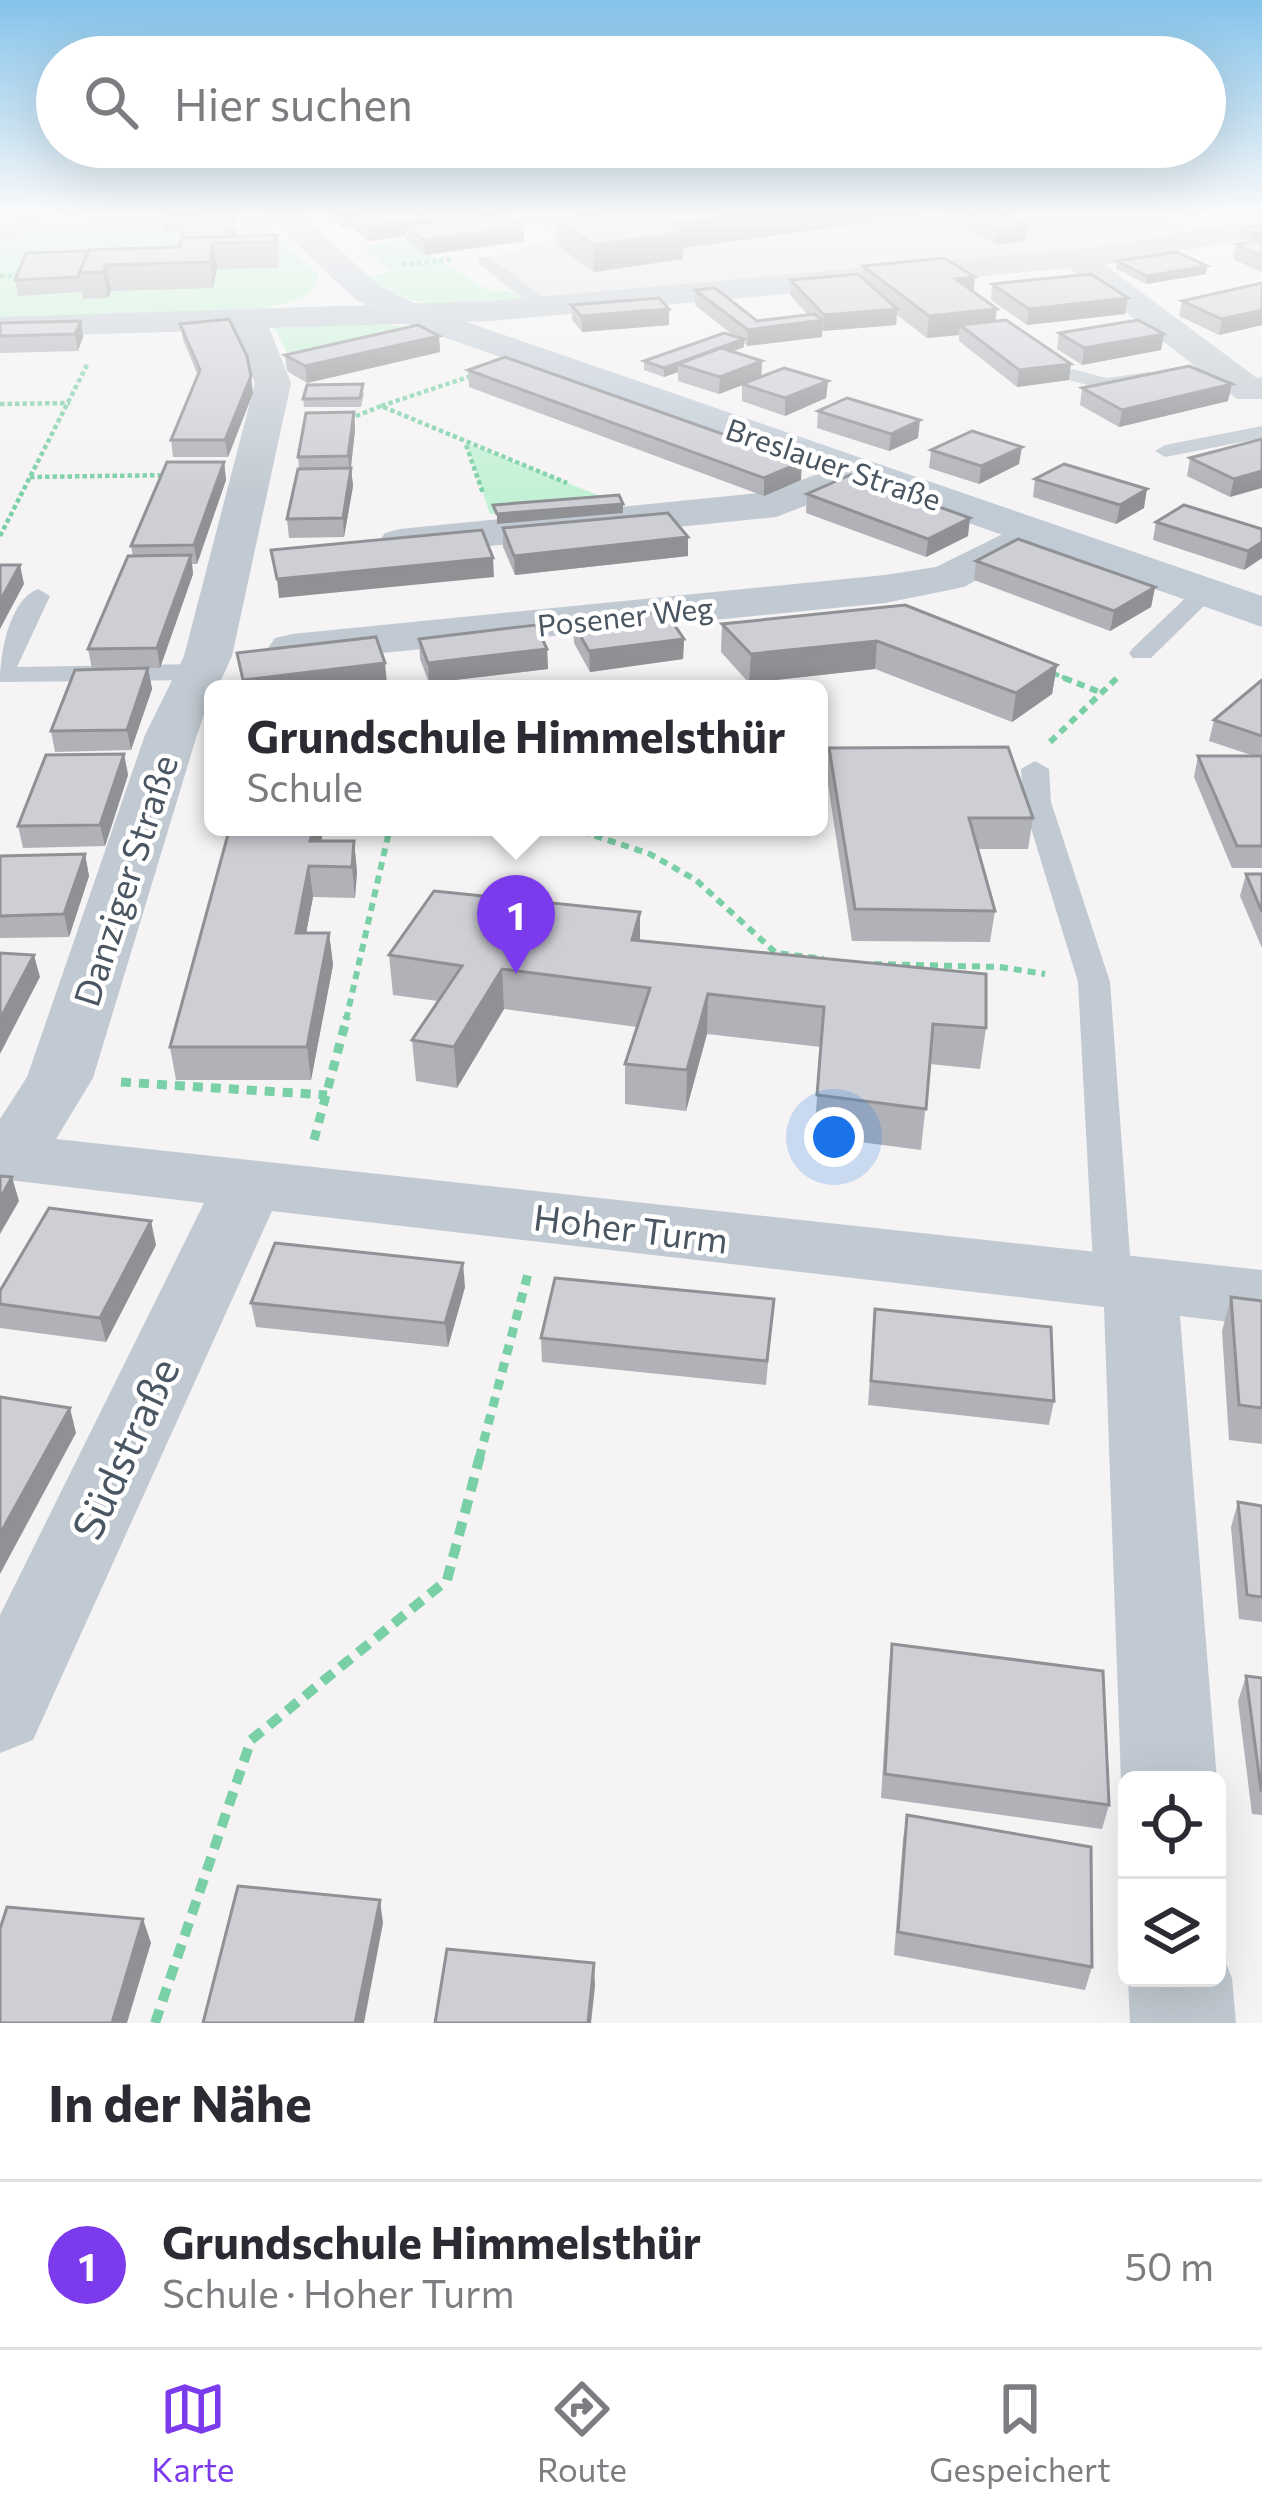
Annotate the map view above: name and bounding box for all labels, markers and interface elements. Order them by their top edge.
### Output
search box [36,36,1226,168]
icon: search [78,69,144,135]
text: Hier suchen [174,75,413,130]
street label: Breslauer Straße [722,409,946,517]
street label: Posener Weg [535,587,715,643]
popup [204,680,828,836]
text: Grundschule Himmelsthür [246,707,786,762]
street label: Danziger Straße [63,749,185,1011]
text: Schule [246,762,363,810]
pin: 1 [477,875,555,974]
your location [804,1107,864,1167]
street label: Hoher Turm [531,1193,731,1261]
street label: Südstraße [59,1349,189,1547]
map controls [1118,1771,1226,1987]
button: locate [1118,1771,1226,1879]
button: layers [1118,1879,1226,1987]
text: In der Nähe [48,2070,312,2133]
text: Grundschule Himmelsthür [162,2213,701,2268]
text: 1 [78,2241,96,2289]
text: 50 m [1125,2241,1214,2289]
text: Schule · Hoher Turm [162,2268,515,2316]
tab: Karte [151,2376,235,2489]
tab: Route [537,2376,627,2489]
tab: Gespeichert [929,2376,1111,2489]

